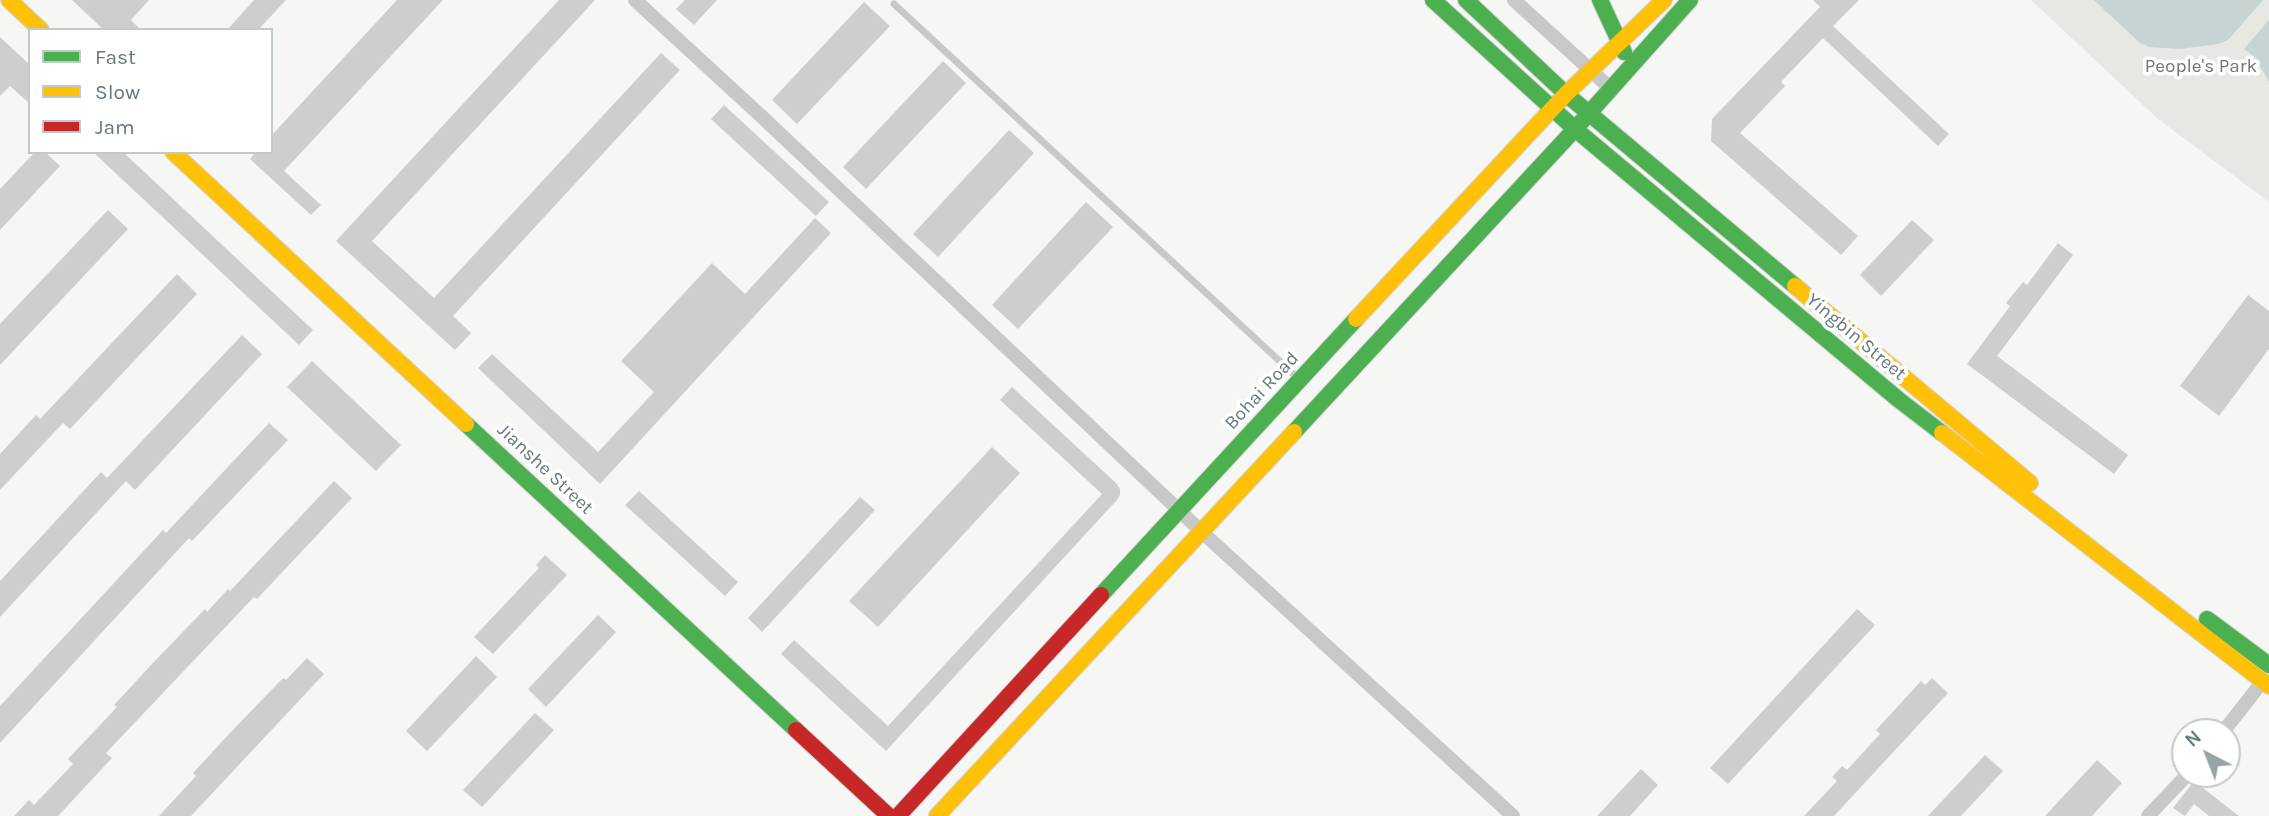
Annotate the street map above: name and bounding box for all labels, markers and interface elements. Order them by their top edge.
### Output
legend [28,28,273,154]
text: Fast [95,45,136,69]
park label: People's Park [2145,56,2257,78]
text: Slow [95,80,140,104]
text: Jam [95,115,135,139]
street label: Yingbin Street [1801,289,1911,385]
street label: Bohai Road [1220,347,1304,435]
street label: Jianshe Street [492,419,598,519]
north arrow [2171,718,2241,788]
text: N [2181,726,2206,752]

